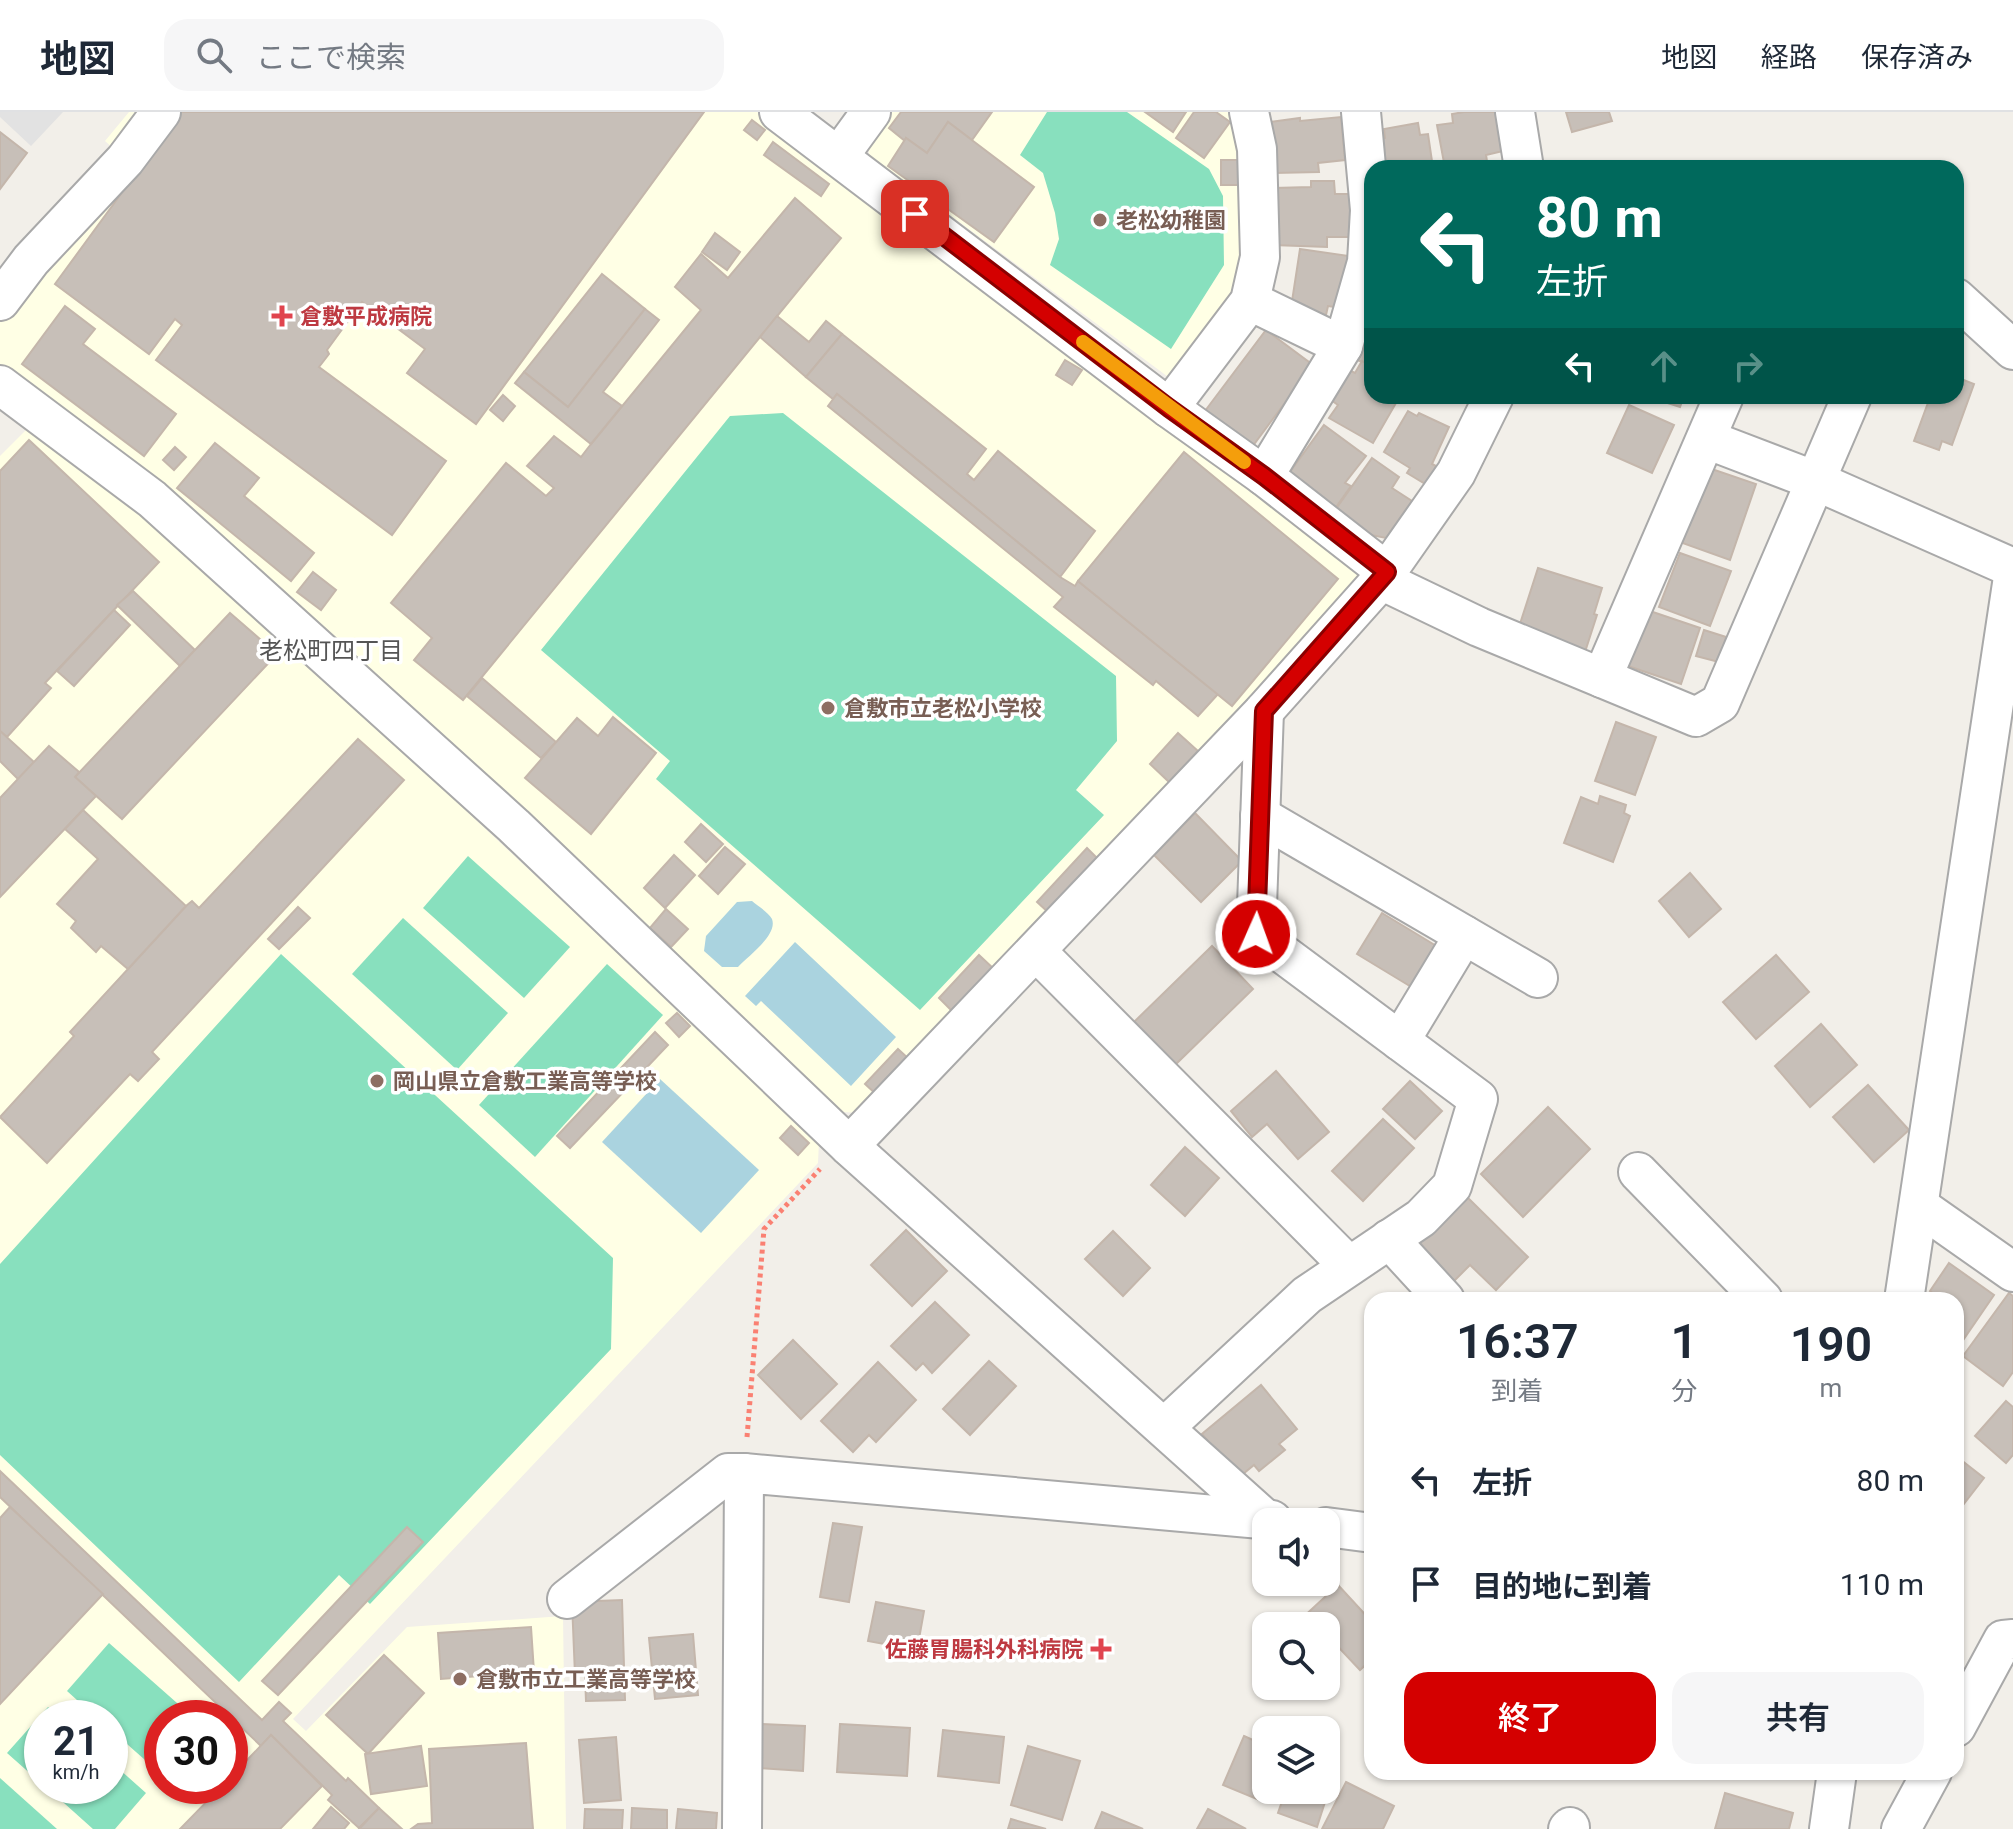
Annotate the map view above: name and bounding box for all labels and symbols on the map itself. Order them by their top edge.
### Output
pin [881,180,949,248]
place label: 老松幼稚園 [1116,208,1226,233]
marker: 老松幼稚園 [1091,211,1109,229]
place label: 倉敷平成病院 [300,304,432,329]
marker: 倉敷平成病院 [271,305,293,327]
district label: 老松町四丁目 [259,637,403,665]
place label: 倉敷市立老松小学校 [844,696,1042,721]
marker: 倉敷市立老松小学校 [819,699,837,717]
position arrow [1214,892,1298,976]
place label: 岡山県立倉敷工業高等学校 [393,1069,657,1094]
marker: 岡山県立倉敷工業高等学校 [368,1072,386,1090]
place label: 佐藤胃腸科外科病院 [885,1637,1083,1662]
marker: 佐藤胃腸科外科病院 [1090,1638,1112,1660]
place label: 倉敷市立工業高等学校 [476,1667,696,1692]
marker: 倉敷市立工業高等学校 [451,1670,469,1688]
speed limit sign: 30 [144,1700,248,1804]

